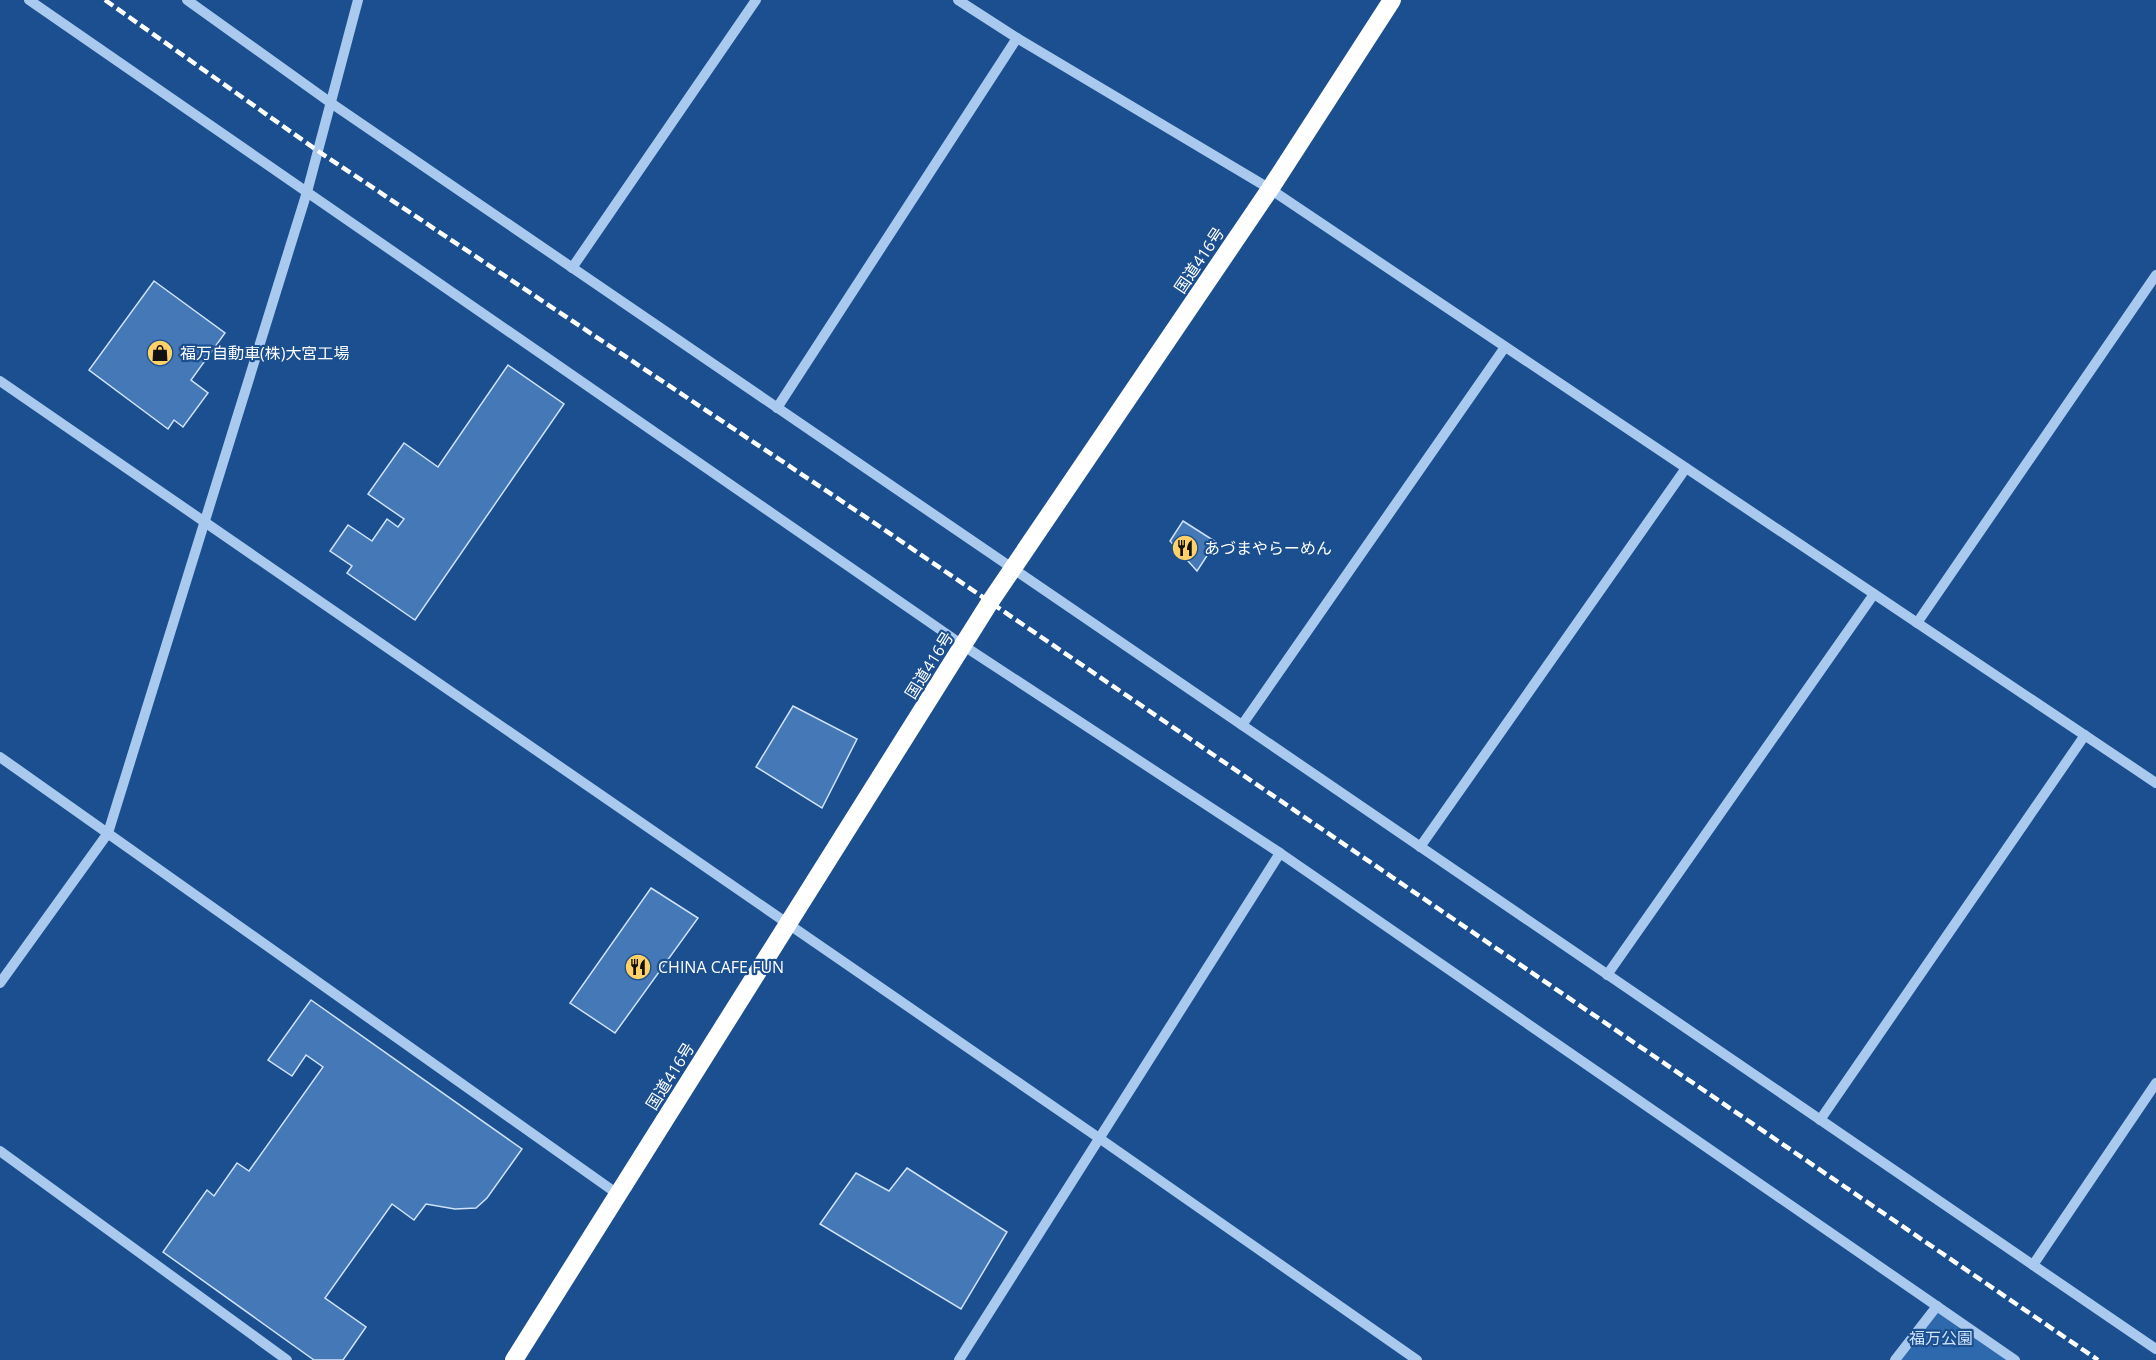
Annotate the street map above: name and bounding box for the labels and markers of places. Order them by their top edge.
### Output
shop icon: 福万自動車(株)大宮工場 [145,338,175,368]
place label: 福万自動車(株)大宮工場 [180,342,349,364]
restaurant icon: あづまやらーめん [1170,533,1200,563]
place label: あづまやらーめん [1204,537,1332,559]
restaurant icon: CHINA CAFE FUN [623,952,653,982]
place label: CHINA CAFE FUN [658,956,784,978]

